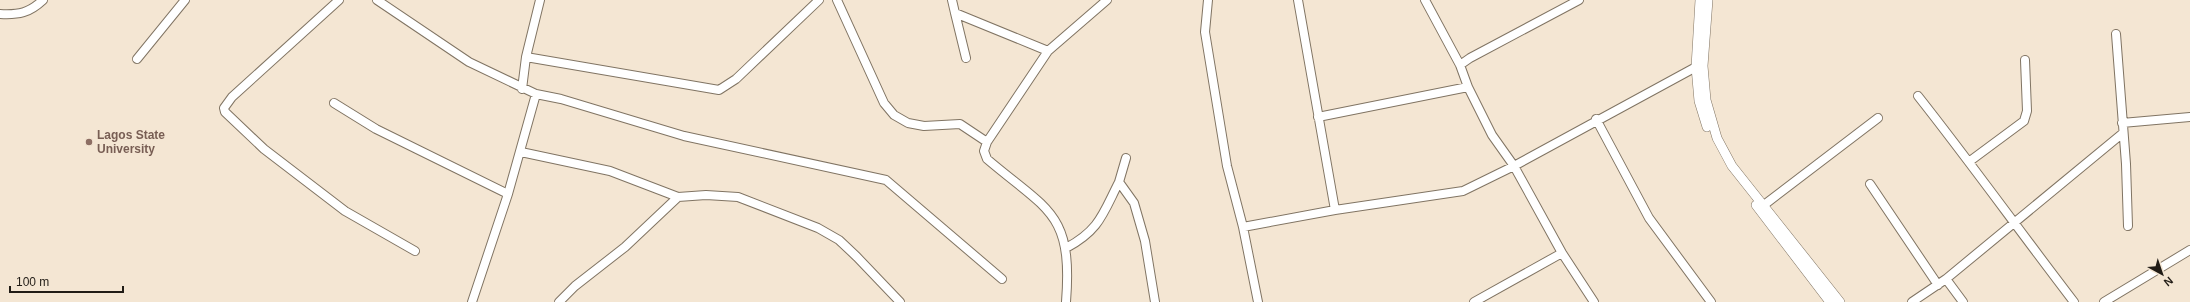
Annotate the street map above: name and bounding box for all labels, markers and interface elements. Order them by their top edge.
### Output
place label: Lagos State University [97,128,165,156]
marker: Lagos State University [84,137,94,147]
north arrow [2142,254,2182,294]
scale bar [10,268,123,294]
text: 100 m [16,275,49,289]
text: N [2161,275,2175,289]

